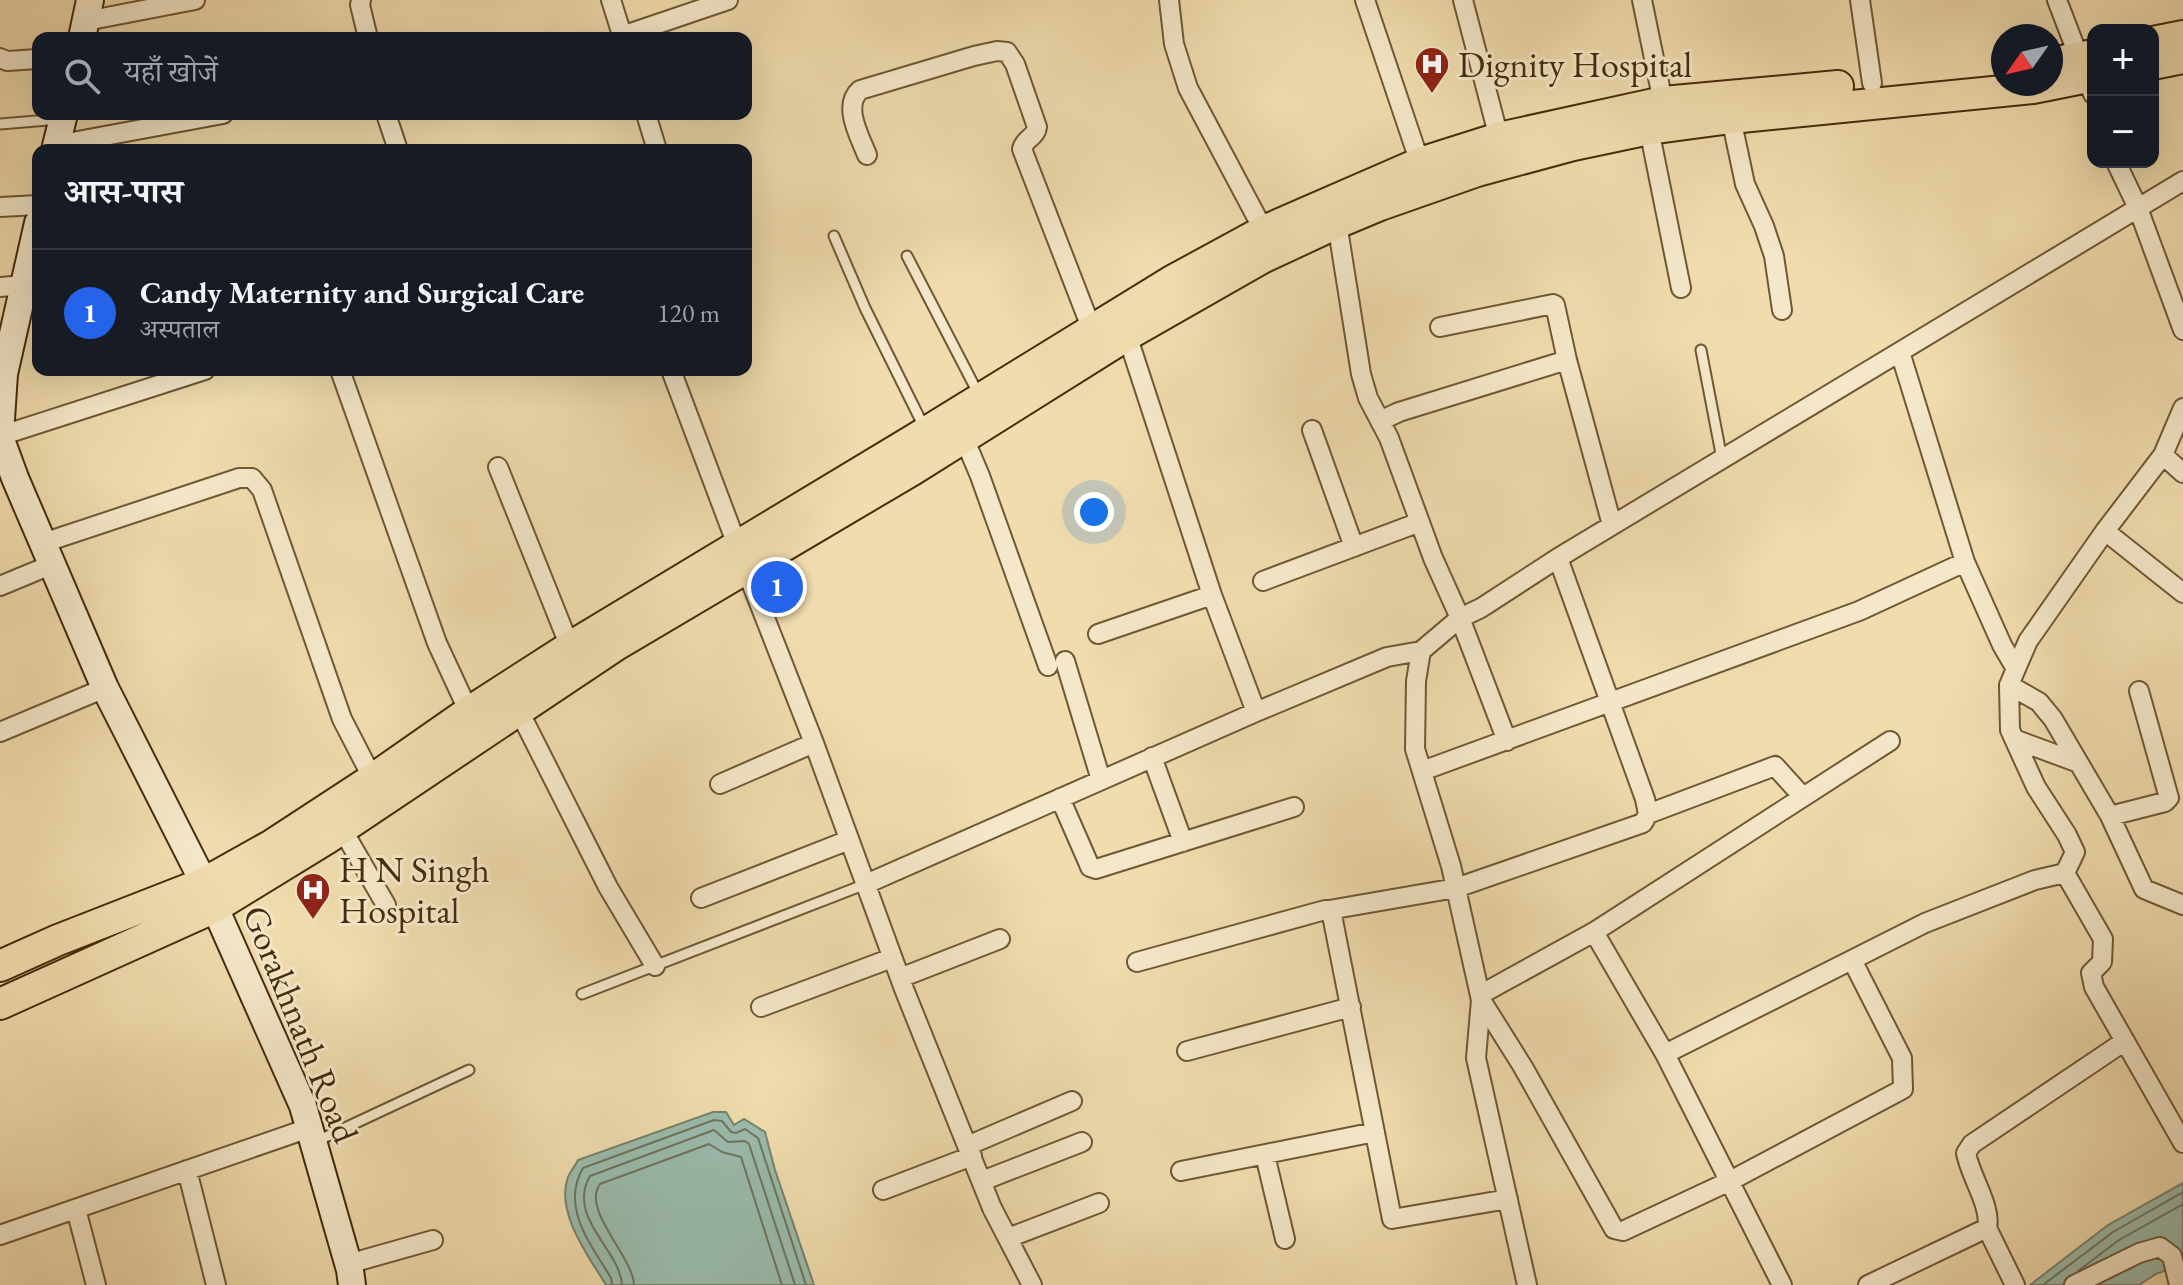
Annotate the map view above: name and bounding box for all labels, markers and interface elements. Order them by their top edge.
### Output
north arrow [1991,24,2063,96]
map controls [2087,24,2159,168]
button: + [2087,24,2159,96]
search box [32,32,752,120]
place label: Dignity Hospital [1458,41,1692,88]
hospital icon: Dignity Hospital [1413,45,1451,95]
text: यहाँ खोजें [124,52,218,91]
icon: search [60,54,104,98]
button: − [2087,96,2159,168]
text: आस-पास [64,169,183,213]
text: Candy Maternity and Surgical Care [140,273,584,312]
text: 1 [83,296,97,330]
text: 120 m [657,296,720,330]
text: अस्पताल [140,312,219,346]
your location [1074,492,1114,532]
pin: 1 [751,557,803,617]
place label: H N Singh Hospital [339,846,490,934]
hospital icon: H N Singh Hospital [294,871,332,921]
street label: Gorakhnath Road [232,899,370,1150]

